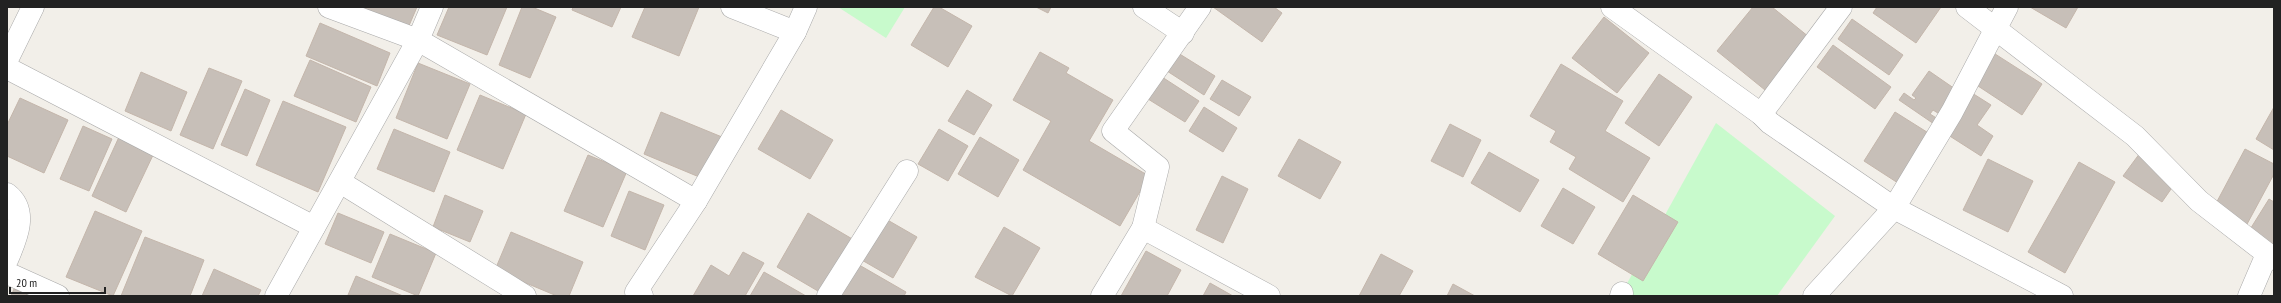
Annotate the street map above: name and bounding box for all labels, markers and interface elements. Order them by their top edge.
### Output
scale bar [10,269,105,295]
text: 20 m [16,275,37,290]

